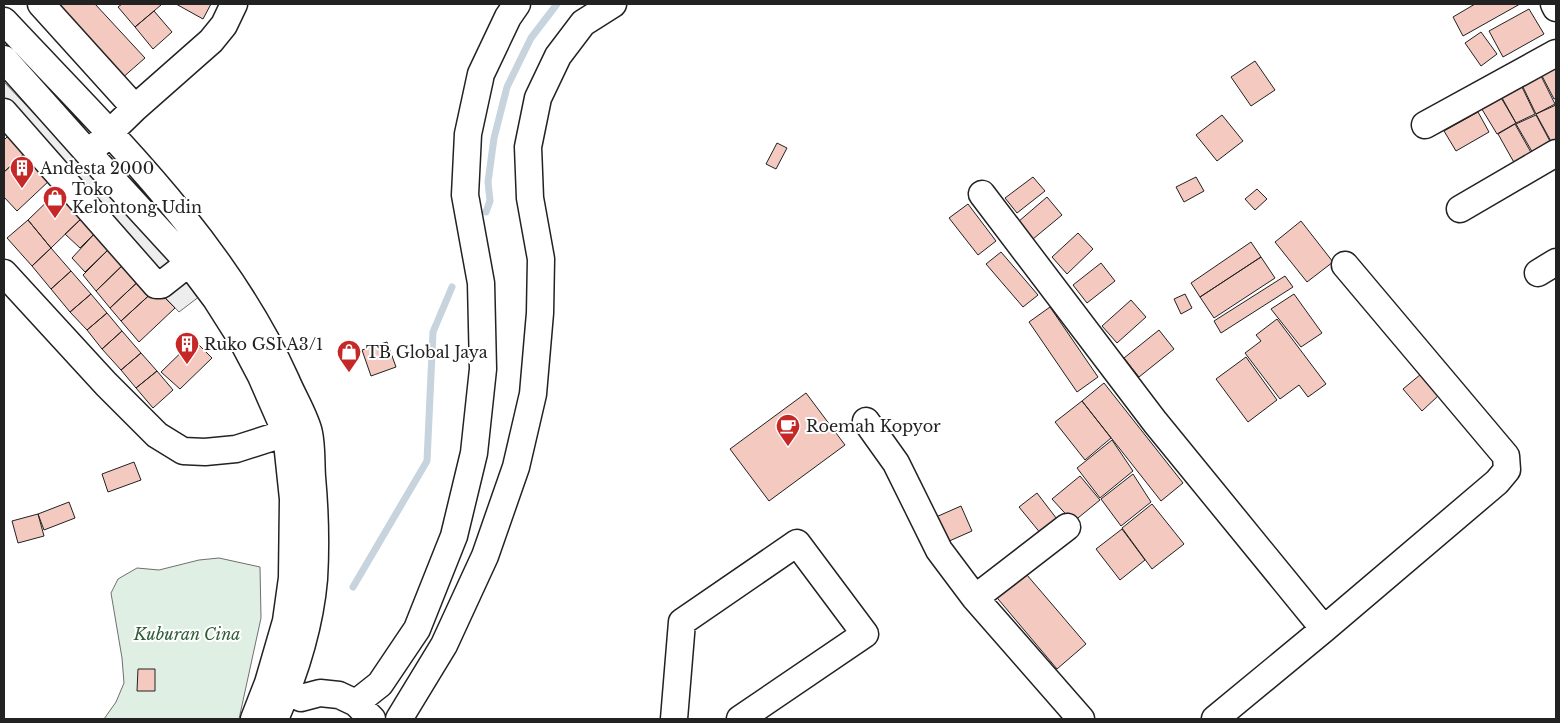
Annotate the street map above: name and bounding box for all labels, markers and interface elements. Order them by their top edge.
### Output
building icon: Andesta 2000 [9,155,35,189]
place label: Andesta 2000 [39,158,154,178]
place label: Toko Kelontong Udin [72,179,202,217]
shop icon: Toko Kelontong Udin [42,185,68,219]
building icon: Ruko GSI A3/1 [174,331,200,365]
place label: Ruko GSI A3/1 [204,334,323,354]
shop icon: TB Global Jaya [336,339,362,373]
place label: TB Global Jaya [366,342,488,362]
cafe icon: Roemah Kopyor [775,413,801,447]
place label: Roemah Kopyor [806,416,941,436]
park label: Kuburan Cina [133,624,240,644]

